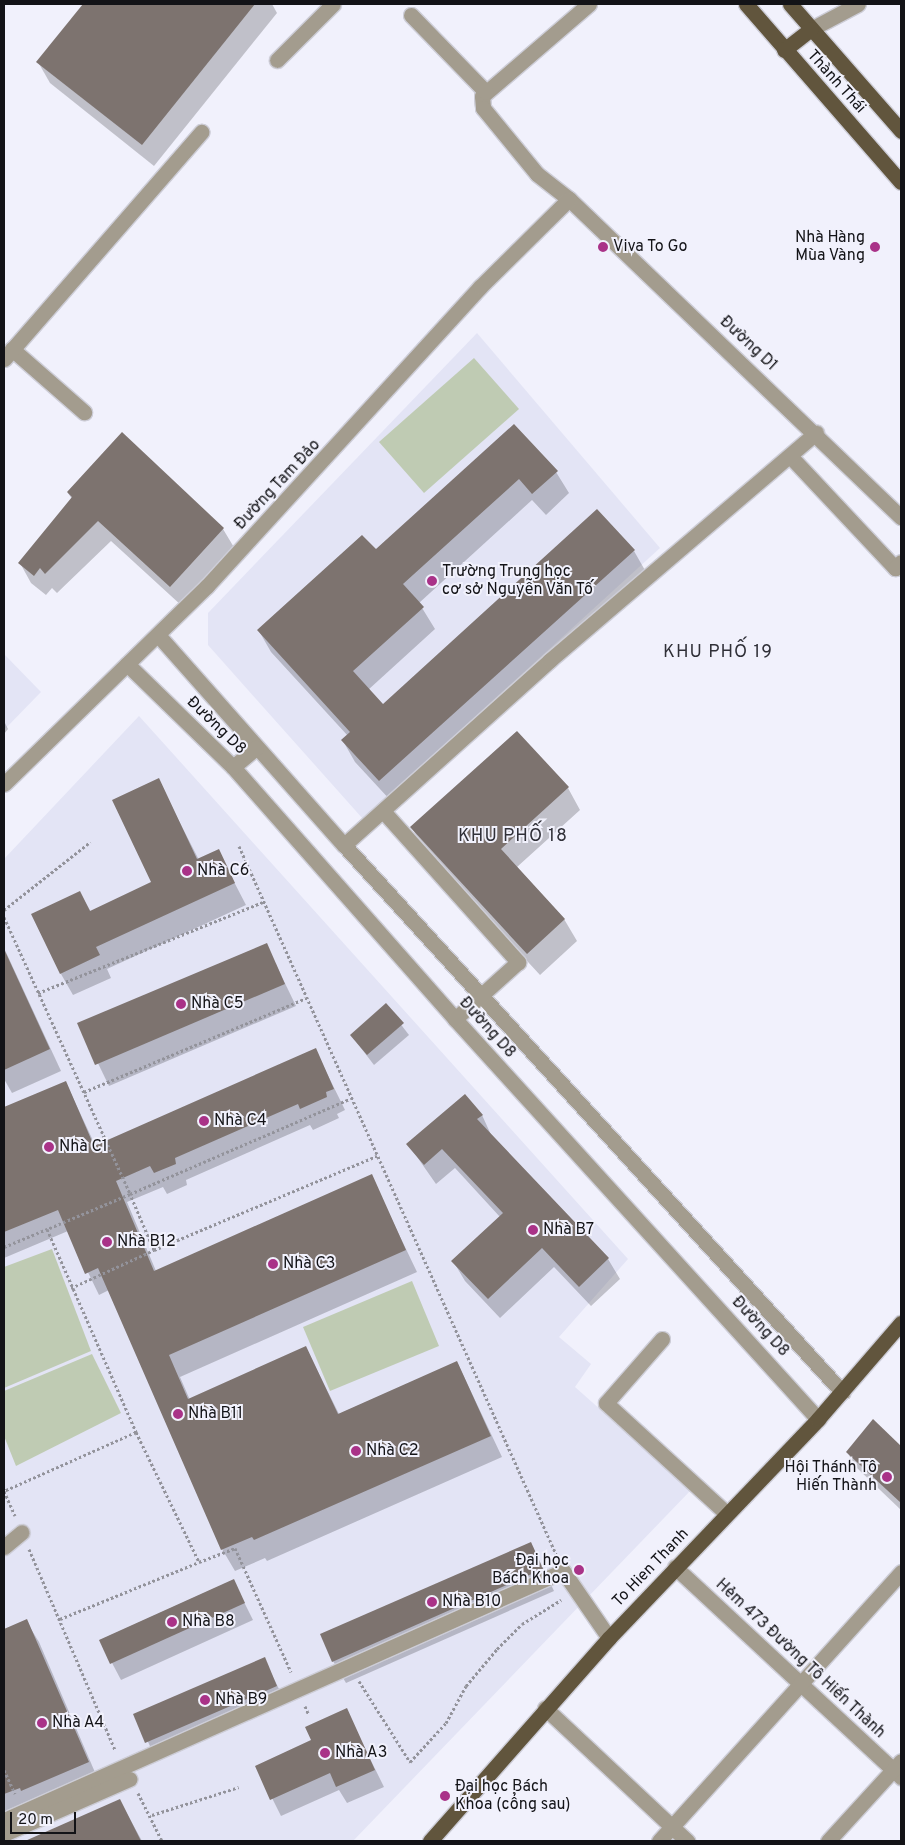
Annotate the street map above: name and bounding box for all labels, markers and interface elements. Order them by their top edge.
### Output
street label: Thành Thái [802,46,870,118]
place label: Nhà Hàng Mùa Vàng [794,228,865,266]
place label: Viva To Go [613,237,688,257]
marker: Viva To Go [597,241,609,253]
marker: Nhà Hàng Mùa Vàng [869,241,881,253]
street label: Đường D1 [715,313,781,375]
street label: Đường Tam Đảo [231,436,325,534]
place label: Trường Trung học cơ sở Nguyễn Văn Tố [442,562,594,600]
marker: Trường Trung học cơ sở Nguyễn Văn Tố [426,575,438,587]
district label: KHU PHỐ 19 [662,642,774,664]
street label: Đường D8 [182,693,250,759]
district label: KHU PHỐ 18 [457,826,569,848]
place label: Nhà C6 [197,861,249,881]
marker: Nhà C6 [181,865,193,877]
place label: Nhà C5 [191,994,244,1014]
street label: Đường D8 [455,994,519,1062]
marker: Nhà C5 [175,998,187,1010]
place label: Nhà C4 [214,1111,267,1131]
marker: Nhà C4 [198,1115,210,1127]
place label: Nhà C1 [59,1137,108,1157]
marker: Nhà C1 [43,1141,55,1153]
place label: Nhà B7 [543,1220,594,1240]
marker: Nhà B7 [527,1224,539,1236]
place label: Nhà B12 [117,1232,176,1252]
marker: Nhà B12 [101,1236,113,1248]
place label: Nhà C3 [283,1254,335,1274]
marker: Nhà C3 [267,1258,279,1270]
street label: Đường D8 [727,1293,793,1361]
place label: Nhà B11 [188,1404,243,1424]
marker: Nhà B11 [172,1408,184,1420]
place label: Nhà C2 [366,1441,419,1461]
marker: Nhà C2 [350,1445,362,1457]
place label: Hội Thánh Tô Hiến Thành [783,1458,877,1496]
marker: Hội Thánh Tô Hiến Thành [881,1471,893,1483]
street label: To Hien Thanh [609,1524,693,1612]
place label: Đại học Bách Khoa [492,1551,569,1589]
marker: Đại học Bách Khoa [573,1564,585,1576]
street label: Hẻm 473 Đường Tô Hiến Thành [711,1575,889,1743]
place label: Nhà B10 [442,1592,501,1612]
marker: Nhà B10 [426,1596,438,1608]
place label: Nhà B8 [182,1612,235,1632]
marker: Nhà B8 [166,1616,178,1628]
place label: Nhà B9 [215,1690,267,1710]
marker: Nhà B9 [199,1694,211,1706]
place label: Nhà A4 [52,1713,105,1733]
marker: Nhà A4 [36,1717,48,1729]
place label: Nhà A3 [335,1743,388,1763]
marker: Nhà A3 [319,1747,331,1759]
place label: Đại học Bách Khoa (cổng sau) [455,1777,571,1815]
marker: Đại học Bách Khoa (cổng sau) [439,1790,451,1802]
scale bar [12,1802,79,1834]
text: 20 m [18,1811,53,1830]

